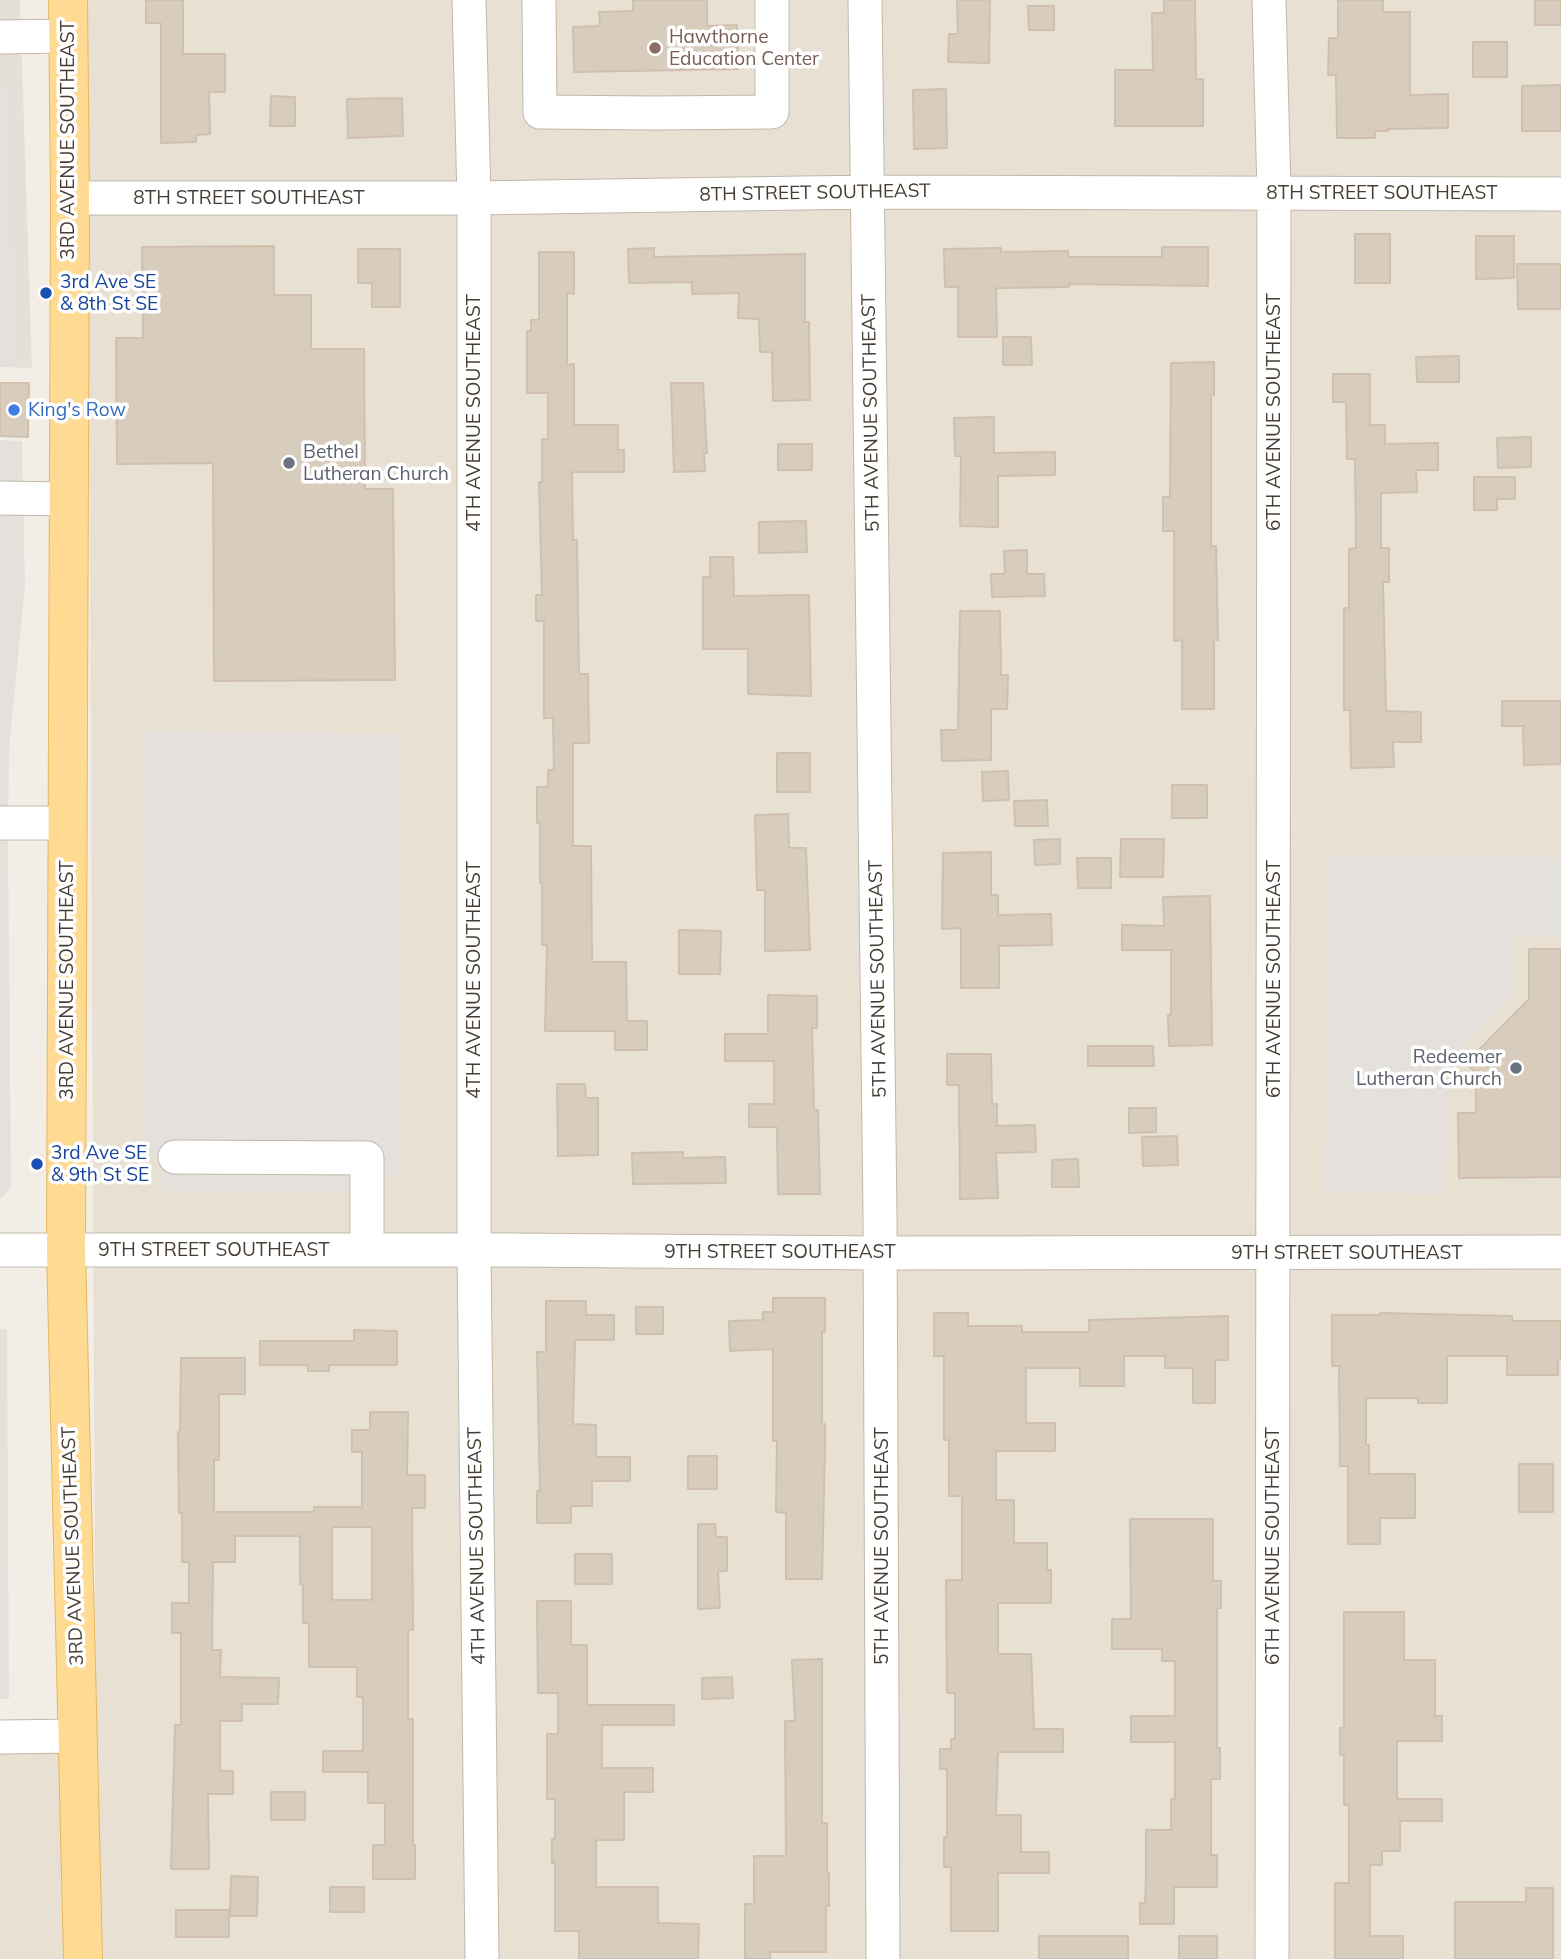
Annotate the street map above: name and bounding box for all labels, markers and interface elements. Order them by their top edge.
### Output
street label: 3RD AVENUE SOUTHEAST [57,20,79,260]
place label: Hawthorne Education Center [669,26,819,70]
marker: Hawthorne Education Center [647,40,663,56]
street label: 8TH STREET SOUTHEAST [699,180,931,206]
street label: 8TH STREET SOUTHEAST [1266,182,1498,204]
street label: 8TH STREET SOUTHEAST [133,187,365,209]
place label: 3rd Ave SE & 8th St SE [60,271,158,315]
marker: 3rd Ave SE & 8th St SE [38,285,54,301]
street label: 6TH AVENUE SOUTHEAST [1263,293,1285,531]
street label: 4TH AVENUE SOUTHEAST [463,294,485,532]
street label: 5TH AVENUE SOUTHEAST [858,294,884,532]
place label: King's Row [28,399,126,421]
marker: King's Row [6,402,22,418]
place label: Bethel Lutheran Church [303,441,449,485]
marker: Bethel Lutheran Church [281,455,297,471]
street label: 3RD AVENUE SOUTHEAST [56,860,78,1100]
street label: 5TH AVENUE SOUTHEAST [865,860,891,1098]
street label: 6TH AVENUE SOUTHEAST [1263,860,1285,1098]
street label: 4TH AVENUE SOUTHEAST [463,861,485,1099]
place label: Redeemer Lutheran Church [1356,1046,1502,1090]
marker: Redeemer Lutheran Church [1508,1060,1524,1076]
place label: 3rd Ave SE & 9th St SE [51,1142,149,1186]
marker: 3rd Ave SE & 9th St SE [29,1156,45,1172]
street label: 9TH STREET SOUTHEAST [98,1239,330,1261]
street label: 9TH STREET SOUTHEAST [664,1241,896,1263]
street label: 9TH STREET SOUTHEAST [1231,1242,1463,1264]
street label: 3RD AVENUE SOUTHEAST [57,1426,89,1666]
street label: 4TH AVENUE SOUTHEAST [464,1427,490,1665]
street label: 5TH AVENUE SOUTHEAST [871,1427,893,1665]
street label: 6TH AVENUE SOUTHEAST [1262,1427,1284,1665]

